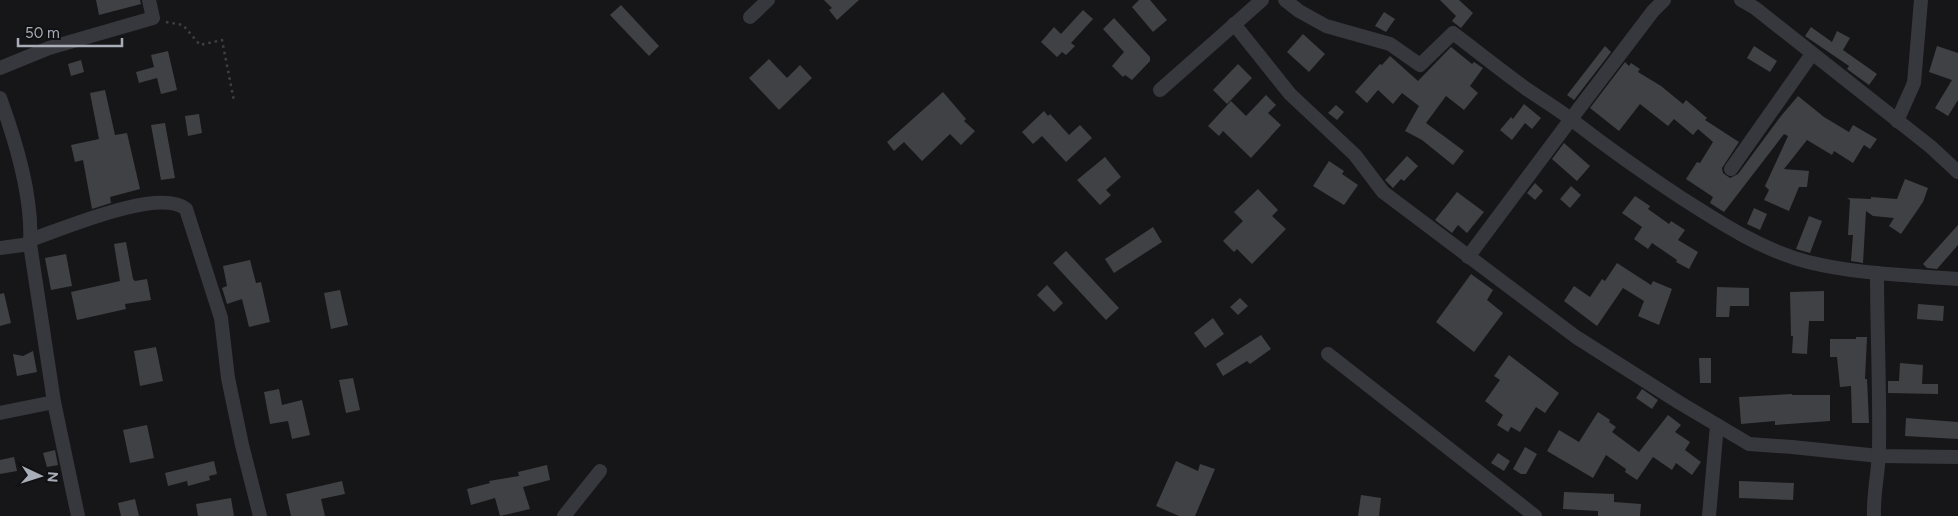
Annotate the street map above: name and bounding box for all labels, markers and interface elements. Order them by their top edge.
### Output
scale bar [18,15,121,47]
text: 50 m [25,24,60,42]
north arrow [15,451,65,501]
text: N [44,471,61,483]

